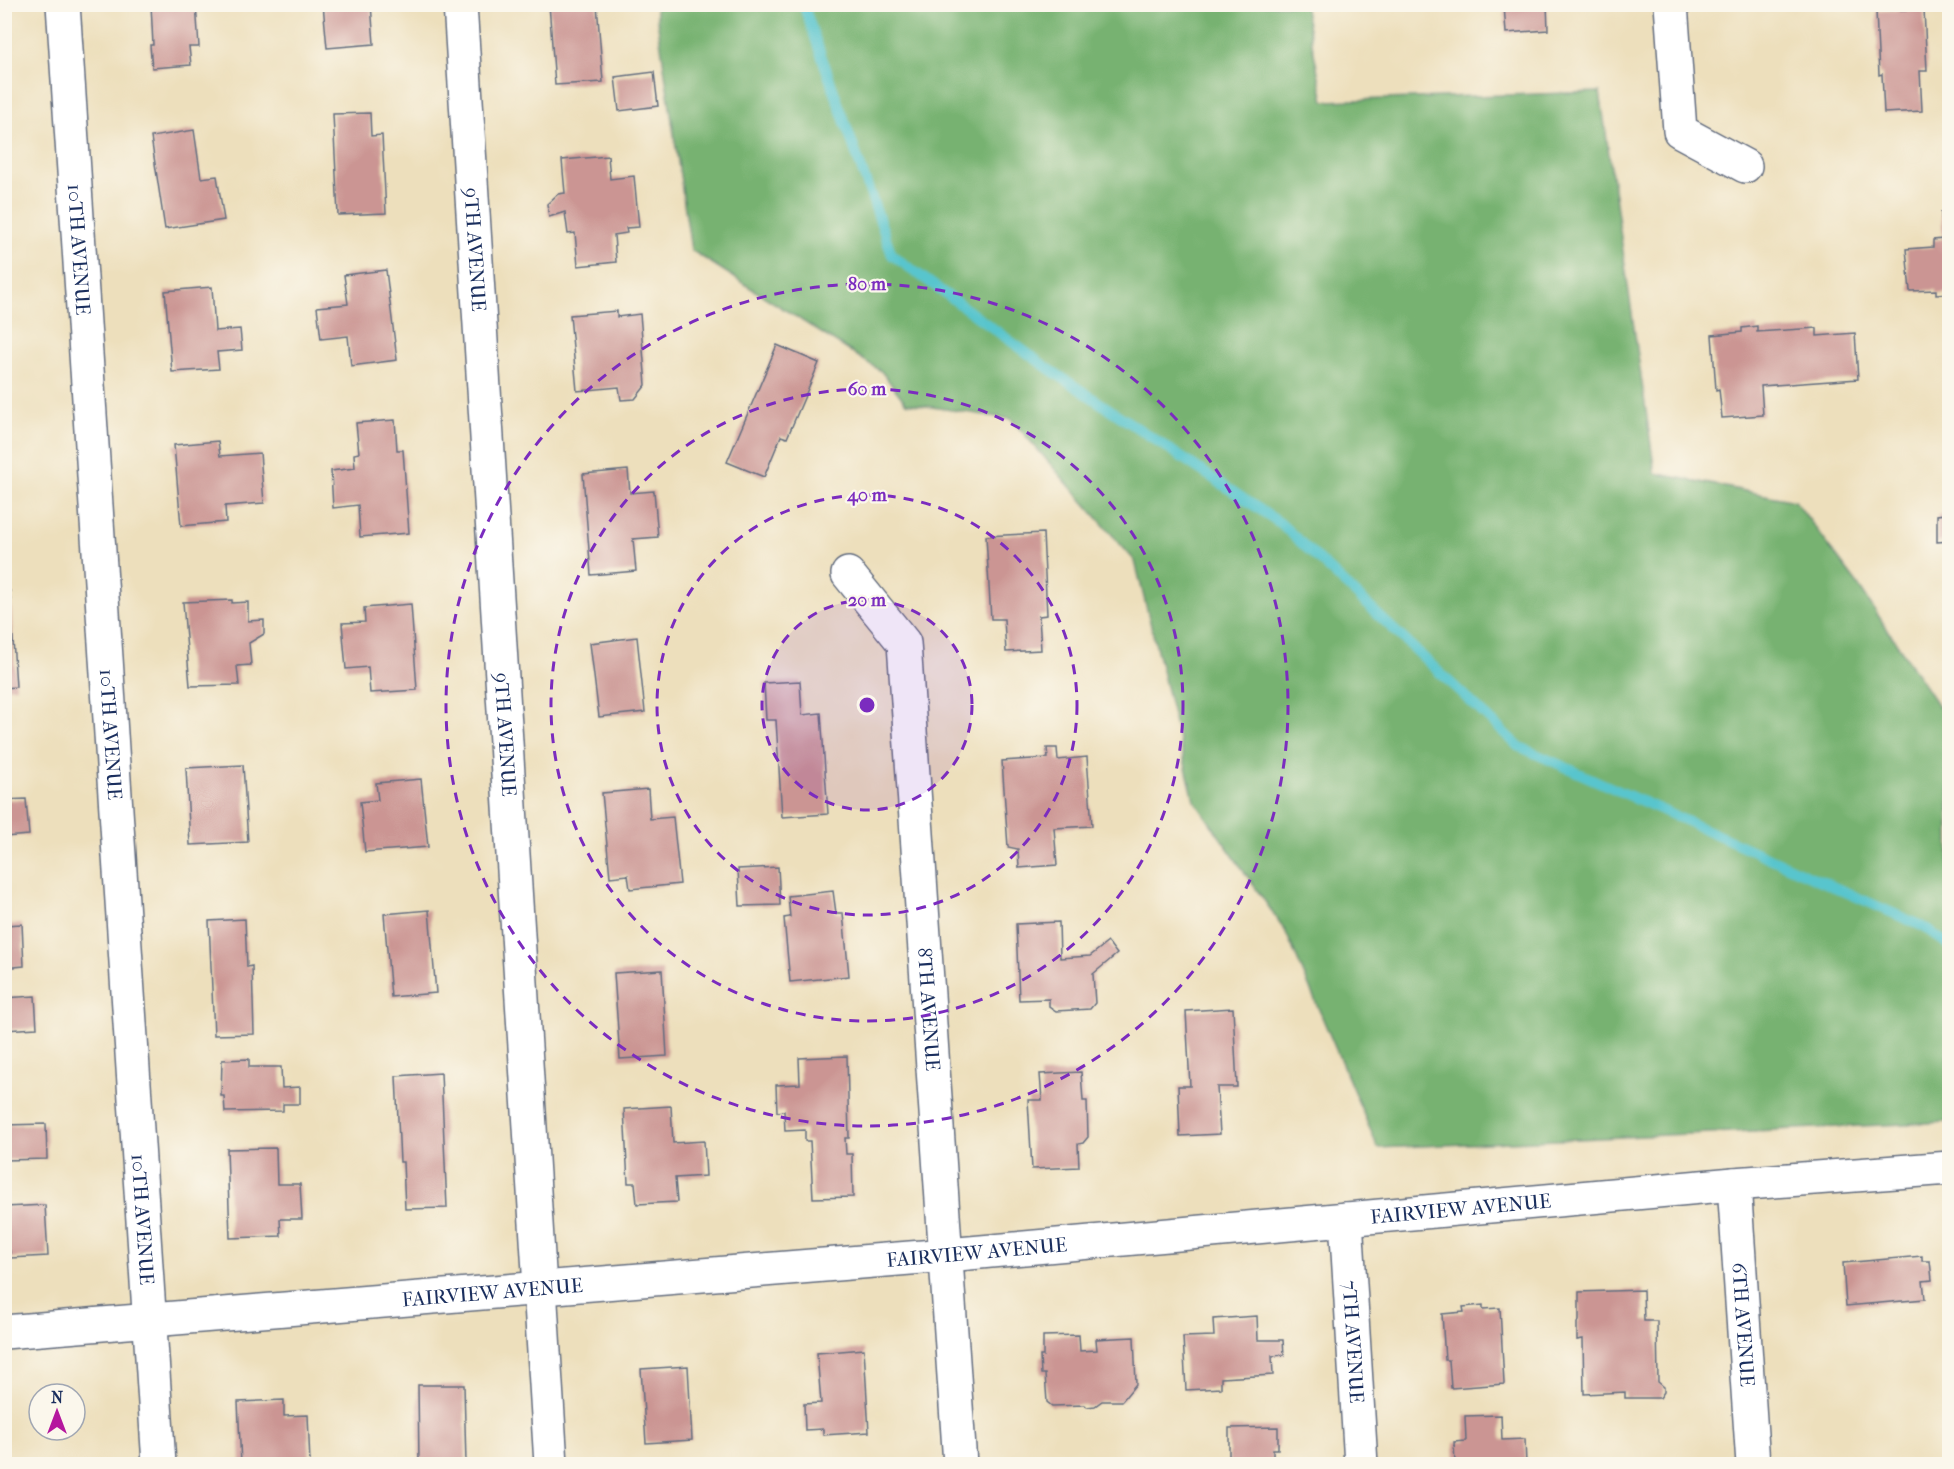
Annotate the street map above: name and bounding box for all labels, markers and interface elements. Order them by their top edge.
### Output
street label: 10TH AVENUE [63,183,95,316]
street label: 9TH AVENUE [460,187,491,312]
text: 80 m [848,274,887,295]
text: 60 m [848,379,887,400]
text: 40 m [846,485,888,506]
text: 20 m [848,590,887,611]
street label: 10TH AVENUE [95,668,127,801]
street label: 9TH AVENUE [490,672,521,797]
centre of rings [857,695,877,715]
street label: 8TH AVENUE [913,947,945,1072]
street label: 10TH AVENUE [127,1153,159,1286]
street label: FAIRVIEW AVENUE [1369,1189,1552,1228]
street label: FAIRVIEW AVENUE [885,1233,1068,1271]
street label: 6TH AVENUE [1728,1262,1759,1388]
street label: FAIRVIEW AVENUE [401,1273,584,1311]
street label: 7TH AVENUE [1338,1280,1369,1404]
north arrow [27,1382,87,1442]
text: N [51,1388,64,1407]

